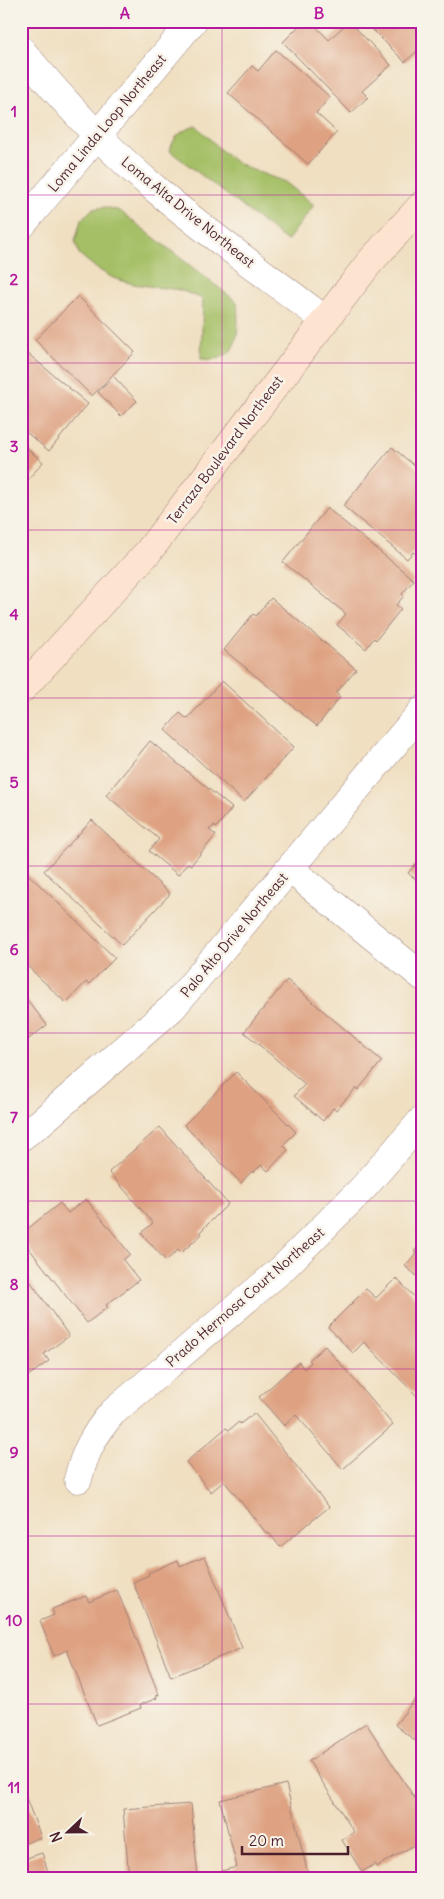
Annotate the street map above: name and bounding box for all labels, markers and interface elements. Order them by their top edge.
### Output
text: A [120,3,130,23]
text: B [314,3,325,23]
street label: Loma Linda Loop Northeast [44,50,170,196]
text: 1 [11,101,17,121]
street label: Loma Alta Drive Northeast [118,153,258,271]
text: 2 [10,269,19,289]
street label: Terraza Boulevard Northeast [163,372,287,528]
text: 3 [9,436,19,456]
text: 4 [9,604,19,624]
text: 5 [9,772,19,792]
street label: Palo Alto Drive Northeast [177,869,292,1001]
text: 6 [9,939,19,959]
text: 7 [10,1107,18,1127]
street label: Prado Hermosa Court Northeast [162,1223,328,1371]
text: 8 [9,1274,19,1294]
text: 9 [9,1442,19,1462]
text: 10 [6,1610,22,1630]
text: 11 [8,1777,20,1797]
north arrow [42,1806,92,1856]
scale bar [242,1824,348,1856]
text: N [46,1829,66,1845]
text: 20 m [249,1831,284,1850]

